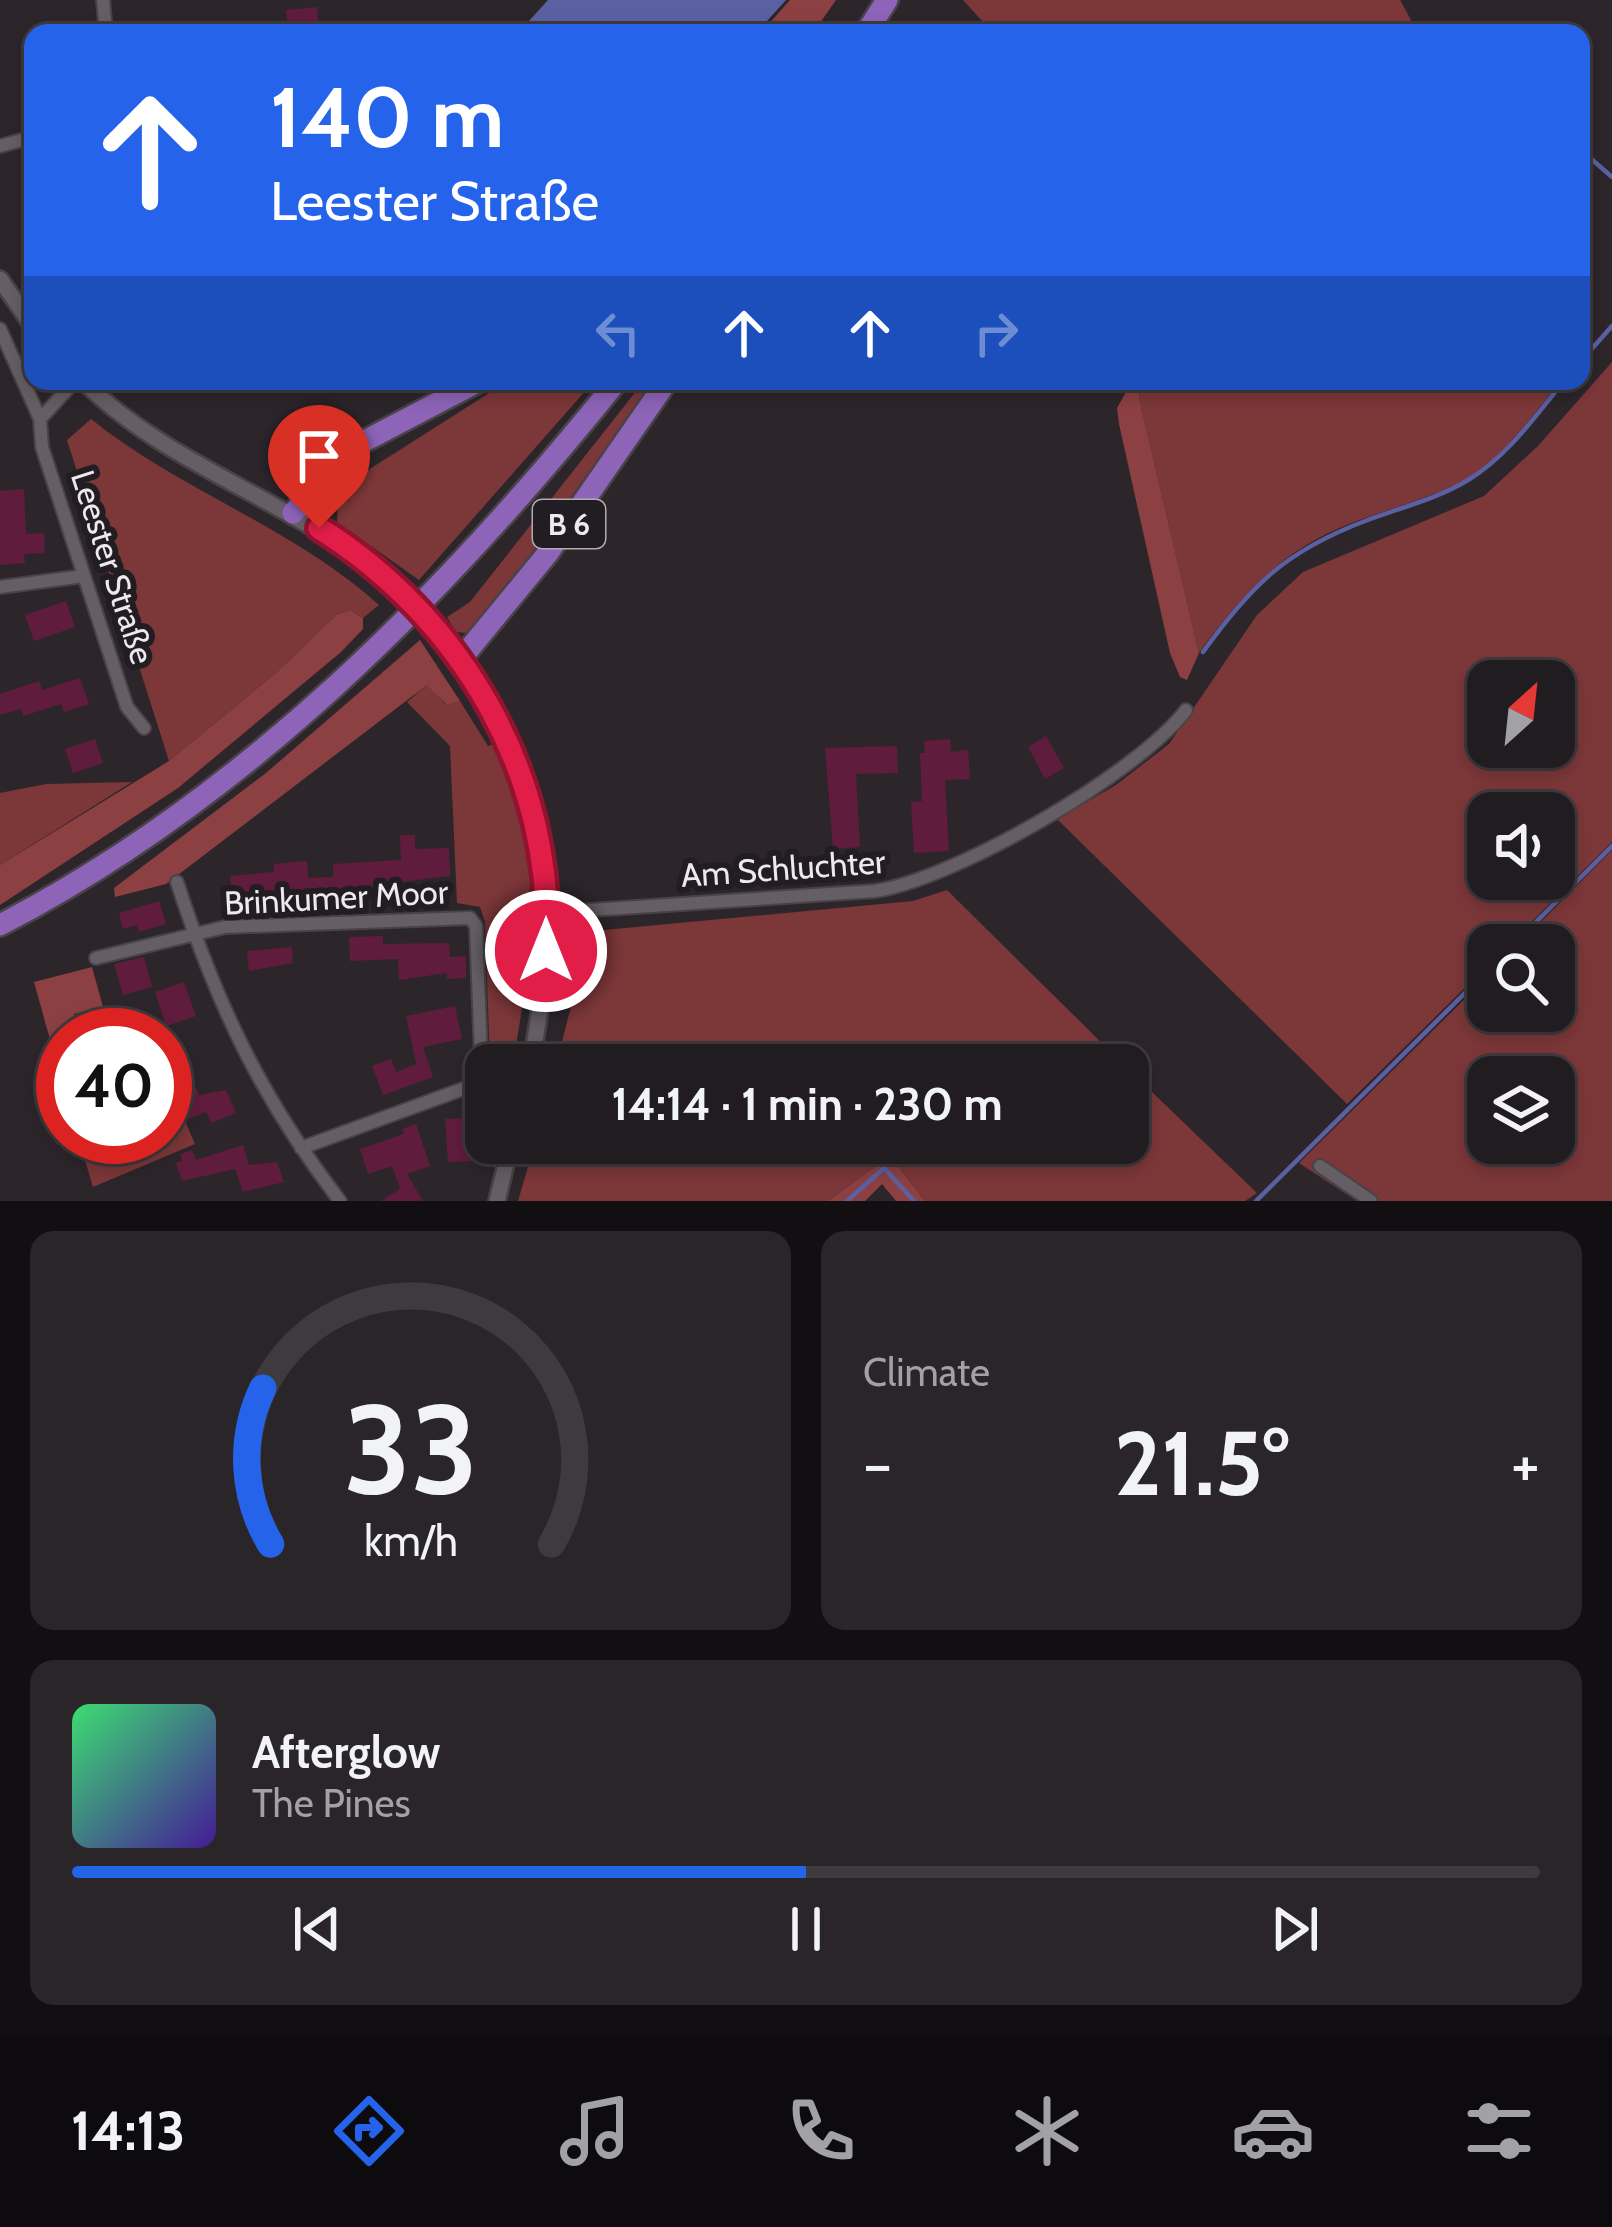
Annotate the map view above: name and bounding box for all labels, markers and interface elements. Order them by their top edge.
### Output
text: 140 m [270,66,504,168]
icon: ahead [72,72,228,228]
text: Leester Straße [270,168,599,234]
icon: left [585,300,651,366]
icon: ahead [711,300,777,366]
icon: ahead [837,300,903,366]
icon: right [963,300,1029,366]
pin [268,405,370,528]
icon: arrive [286,423,352,489]
street label: Leester Straße [63,465,163,669]
road number: B 6 [533,500,605,548]
north arrow [1467,660,1575,768]
map controls [1467,660,1575,1164]
button: sound [1467,792,1575,900]
street label: Am Schluchter [679,841,887,895]
street label: Brinkumer Moor [223,871,450,923]
position arrow [483,888,609,1014]
button: search [1467,924,1575,1032]
speed limit sign: 40 [36,1008,192,1164]
button: layers [1467,1056,1575,1164]
text: 14:14 · 1 min · 230 m [611,1077,1003,1131]
text: Climate [863,1348,990,1396]
text: 33 [343,1373,478,1524]
text: 21.5° [1114,1408,1289,1518]
text: − [863,1423,892,1504]
text: + [1511,1423,1540,1504]
text: km/h [364,1514,457,1566]
text: Afterglow [252,1725,440,1779]
text: The Pines [252,1779,411,1827]
icon: previous [284,1896,350,1962]
icon: pause [773,1896,839,1962]
icon: next [1262,1896,1328,1962]
icon: directions [327,2089,411,2173]
icon: music [553,2089,637,2173]
icon: phone [779,2089,863,2173]
icon: climate [1005,2089,1089,2173]
icon: car [1231,2089,1315,2173]
icon: filters [1457,2089,1541,2173]
text: 14:13 [71,2098,185,2164]

